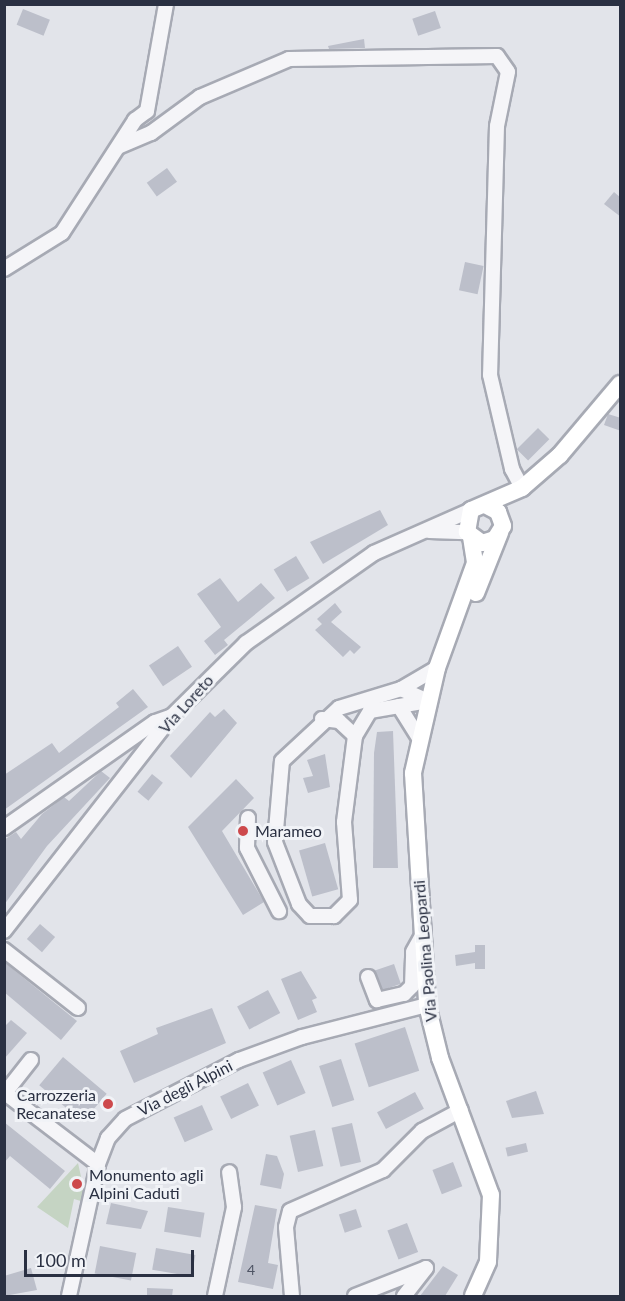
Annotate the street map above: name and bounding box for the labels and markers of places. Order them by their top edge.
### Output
place label: Marameo [255,821,322,841]
marker: Marameo [236,824,250,838]
place label: Carrozzeria Recanatese [16,1085,96,1123]
marker: Carrozzeria Recanatese [101,1097,115,1111]
place label: Monumento agli Alpini Caduti [89,1165,204,1203]
marker: Monumento agli Alpini Caduti [70,1177,84,1191]

